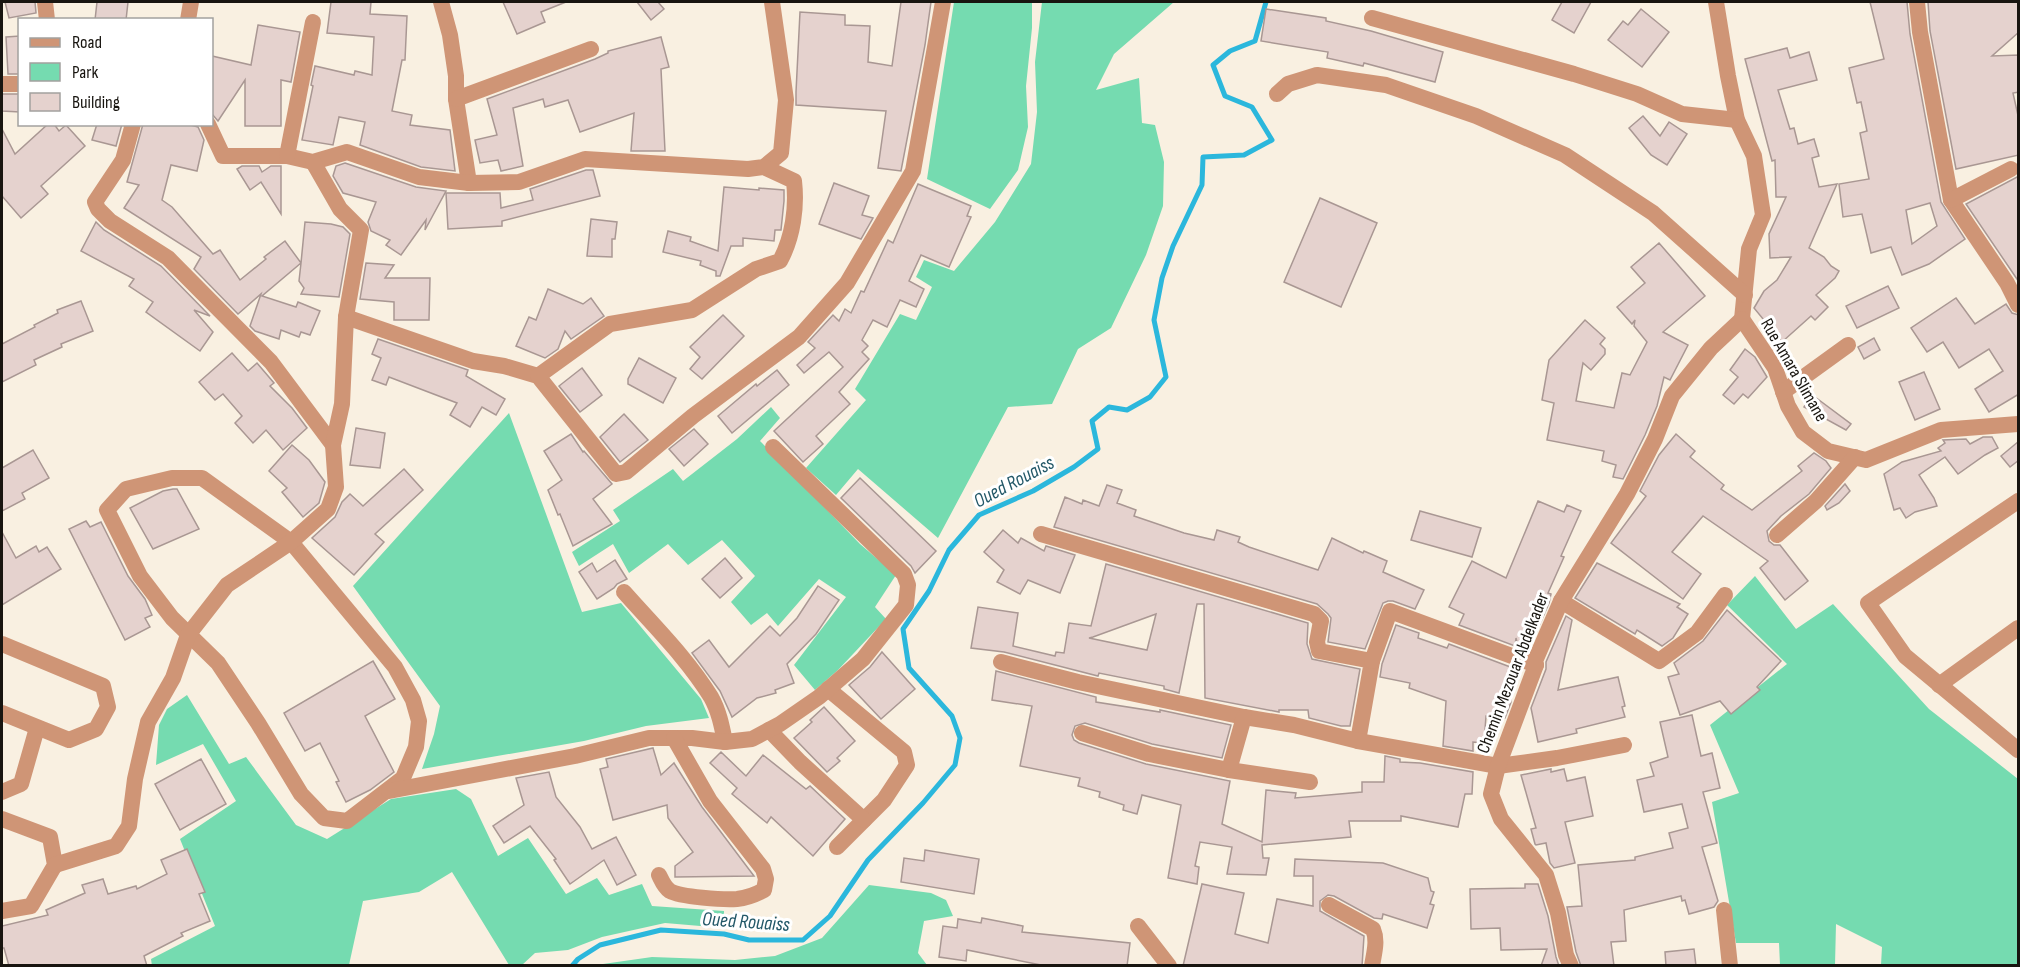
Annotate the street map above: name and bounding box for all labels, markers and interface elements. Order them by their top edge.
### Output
legend [18,18,213,126]
text: Road [72,32,102,53]
text: Park [72,62,98,83]
text: Building [72,92,120,113]
street label: Rue Amara Slimane [1756,315,1832,425]
water label: Oued Rouaiss [970,451,1058,513]
street label: Chemin Mezouar Abdelkader [1473,590,1553,756]
water label: Oued Rouaiss [701,907,791,937]

